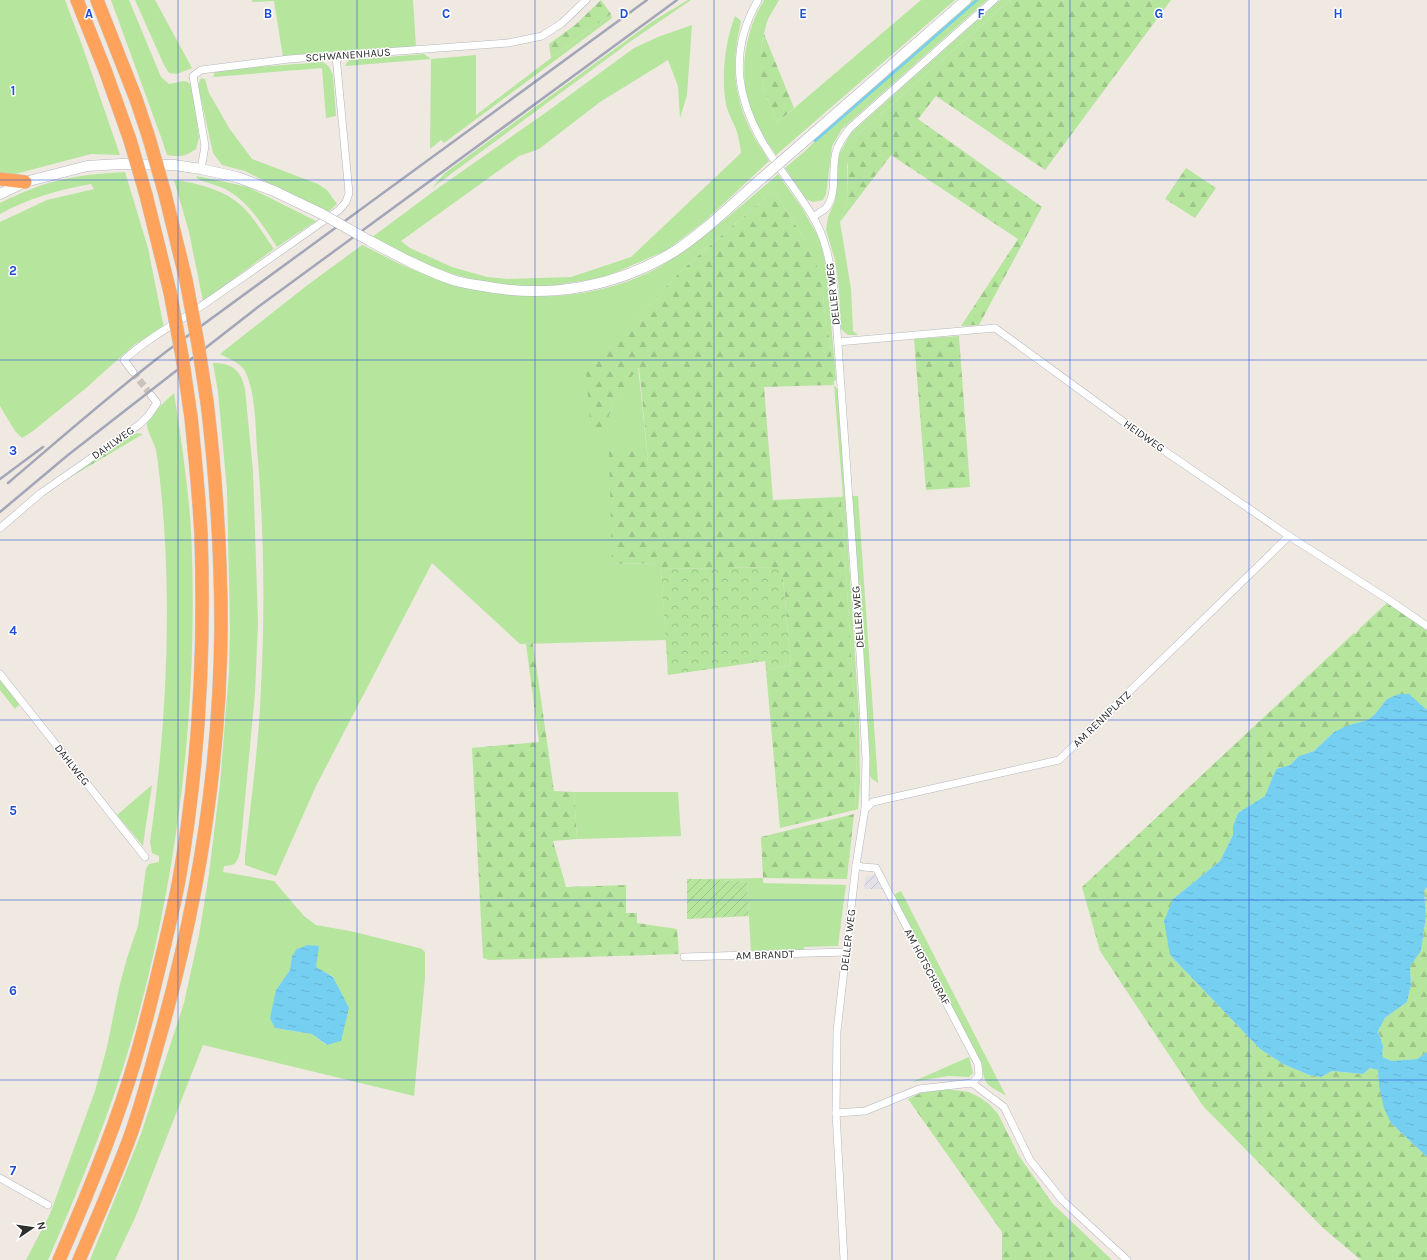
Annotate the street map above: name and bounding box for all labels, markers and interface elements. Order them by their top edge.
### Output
text: A [85,6,93,21]
text: B [264,6,272,21]
text: C [442,6,450,21]
text: D [620,6,629,21]
text: E [799,6,807,21]
text: F [977,6,985,21]
text: G [1155,6,1163,21]
text: H [1333,6,1343,21]
street label: SCHWANENHAUS [305,46,391,64]
text: 1 [11,83,15,98]
street label: DELLER WEG [823,262,843,326]
text: 2 [9,263,17,278]
street label: HEIDWEG [1121,417,1167,455]
street label: DAHLWEG [89,424,137,462]
text: 3 [9,443,17,458]
street label: DELLER WEG [849,585,867,649]
text: 4 [9,623,17,638]
street label: AM RENNPLATZ [1070,688,1134,750]
street label: DAHLWEG [52,742,92,788]
text: 5 [9,803,17,818]
street label: DELLER WEG [838,908,858,972]
street label: AM HOTSCHGRAF [901,926,953,1008]
street label: AM BRANDT [736,947,795,963]
text: 6 [9,983,17,998]
text: 7 [10,1163,17,1178]
north arrow [12,1208,52,1248]
text: N [34,1221,48,1231]

